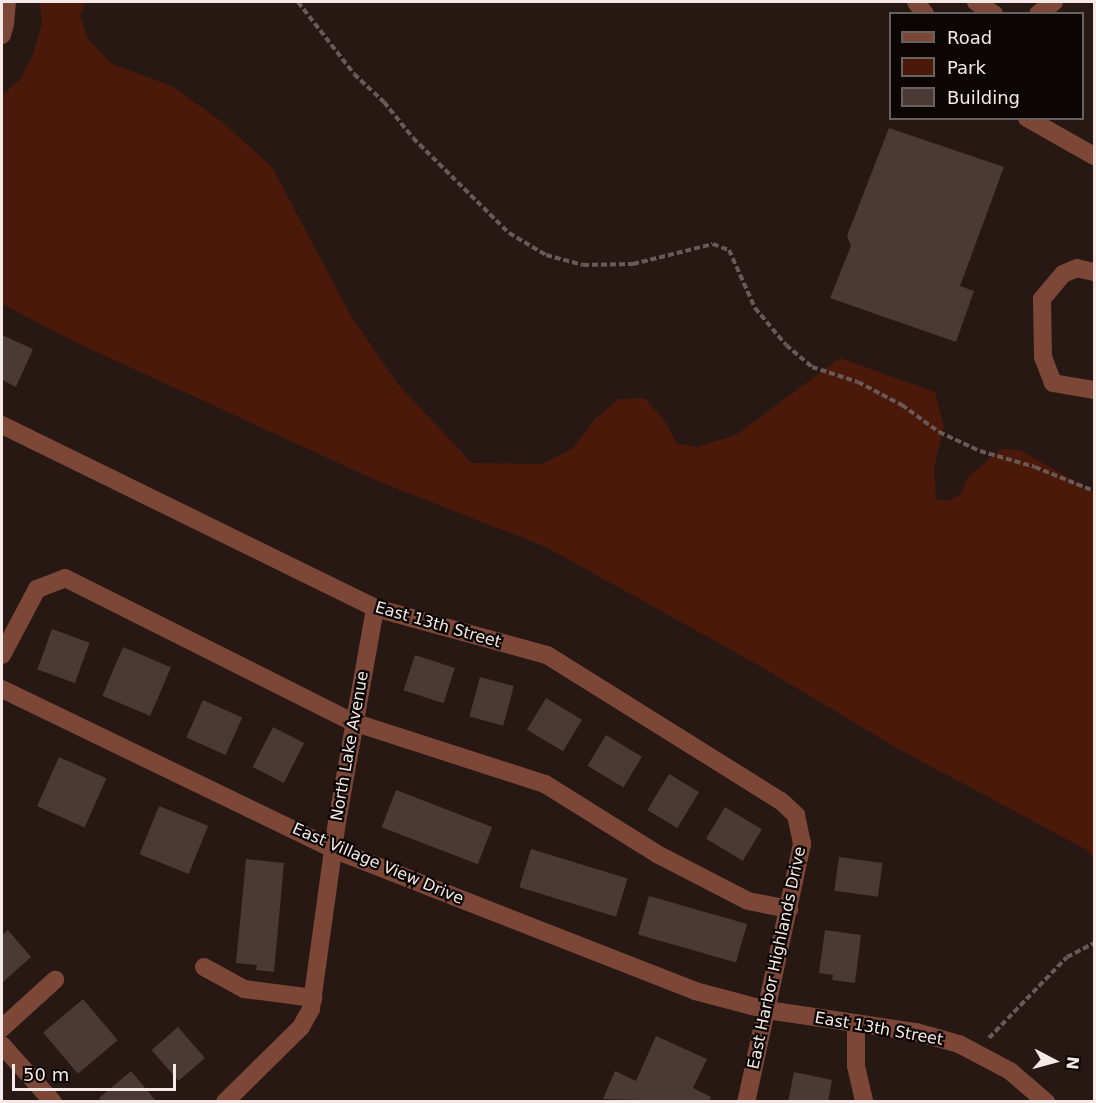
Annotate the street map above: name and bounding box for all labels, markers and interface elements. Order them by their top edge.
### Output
legend [889,12,1084,120]
text: Road [947,27,992,48]
text: Park [947,57,986,78]
text: Building [947,87,1020,108]
street label: East 13th Street [373,598,503,652]
street label: North Lake Avenue [327,670,373,822]
street label: East Village View Drive [289,819,467,909]
street label: East Harbor Highlands Drive [744,845,810,1071]
street label: East 13th Street [813,1008,945,1050]
north arrow [1024,1031,1084,1091]
scale bar [15,1052,178,1090]
text: N [1062,1055,1083,1071]
text: 50 m [23,1064,69,1085]

